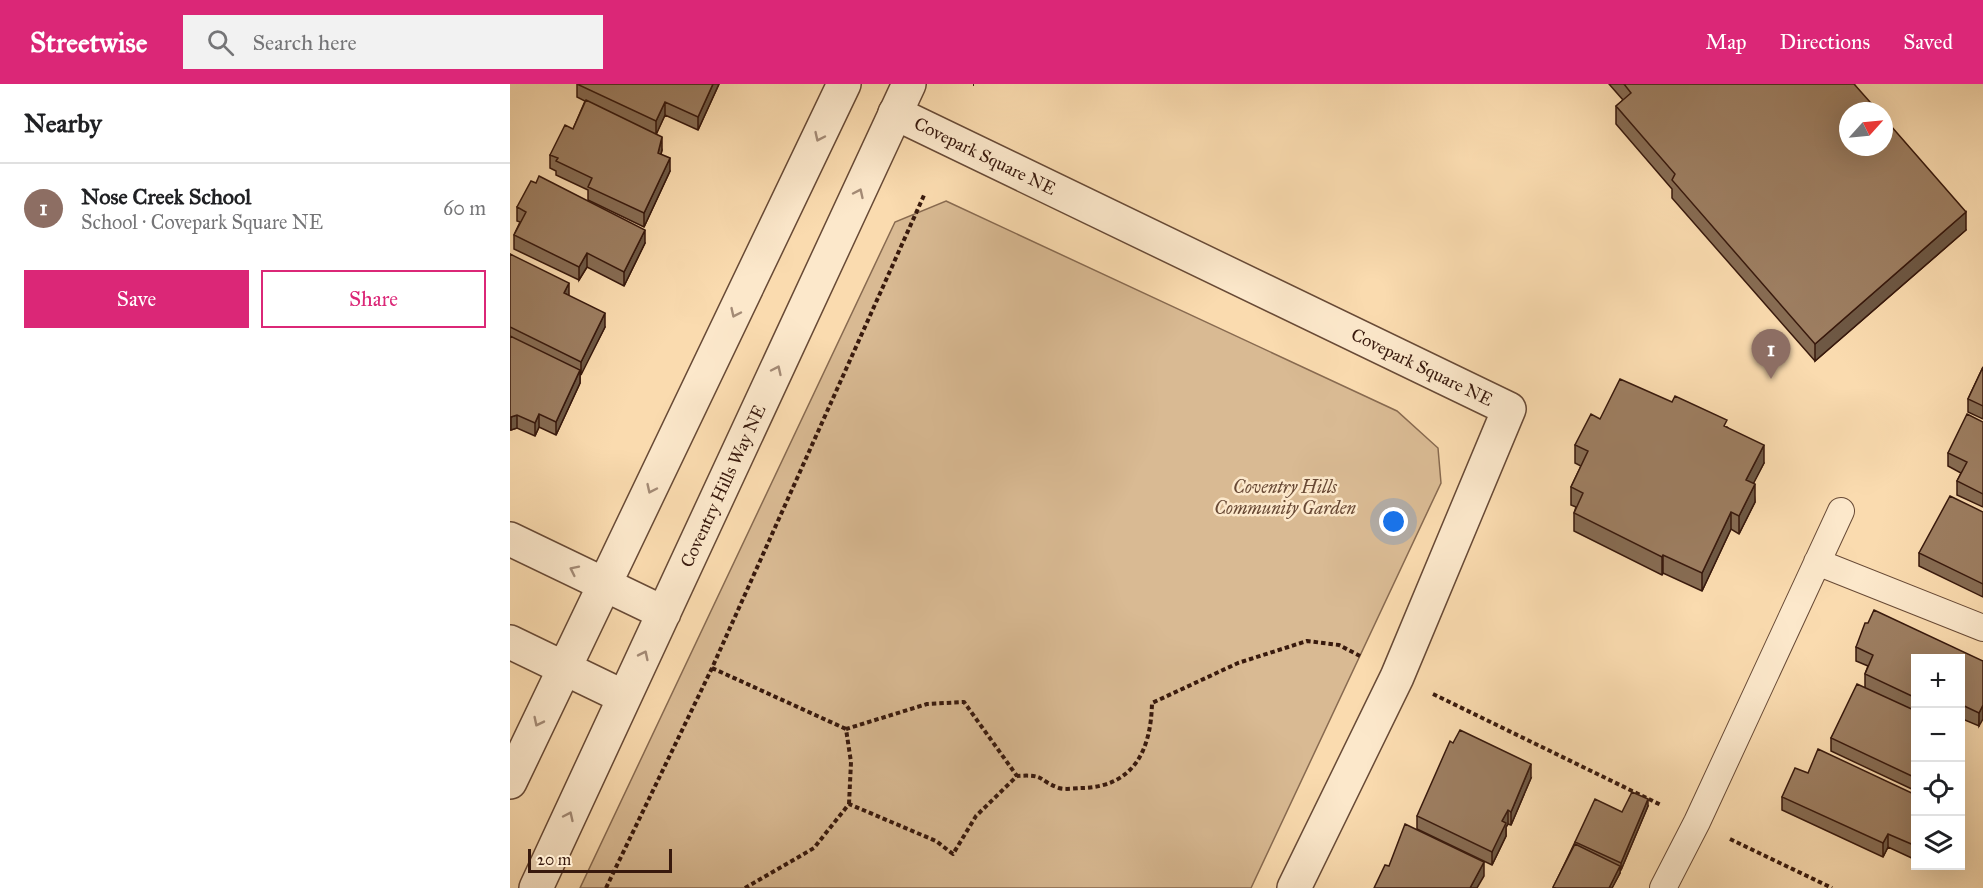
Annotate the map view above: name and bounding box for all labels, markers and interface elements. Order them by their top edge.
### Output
search box [183,15,603,69]
text: Streetwise [30,25,147,60]
icon: search [204,26,237,59]
text: Search here [252,29,357,56]
text: Map [1706,29,1747,55]
text: Directions [1780,29,1870,55]
text: Saved [1903,29,1953,55]
north arrow [1839,102,1893,156]
text: Nearby [24,107,102,139]
street label: Covepark Square NE [910,112,1060,201]
one-way arrow [814,130,826,141]
text: Nose Creek School [81,183,251,210]
one-way arrow [851,188,863,199]
text: 1 [40,196,47,220]
text: 60 m [443,196,486,220]
text: School · Covepark Square NE [81,210,323,234]
button: Save [24,270,249,328]
button: Share [261,270,486,328]
one-way arrow [731,306,743,317]
street label: Covepark Square NE [1347,323,1497,412]
pin: 1 [1752,330,1790,379]
one-way arrow [769,365,781,376]
street label: Coventry Hills Way NE [676,401,770,571]
park label: Coventry Hills Community Garden [1214,476,1356,519]
one-way arrow [647,483,659,494]
your location [1379,507,1408,536]
one-way arrow [569,566,580,577]
one-way arrow [637,651,648,662]
map controls [1911,654,1965,870]
button: + [1911,654,1965,708]
button: − [1911,708,1965,762]
one-way arrow [534,716,546,727]
button: locate [1911,762,1965,816]
one-way arrow [562,811,574,822]
button: layers [1911,816,1965,870]
scale bar [528,846,672,874]
text: 20 m [537,850,571,869]

